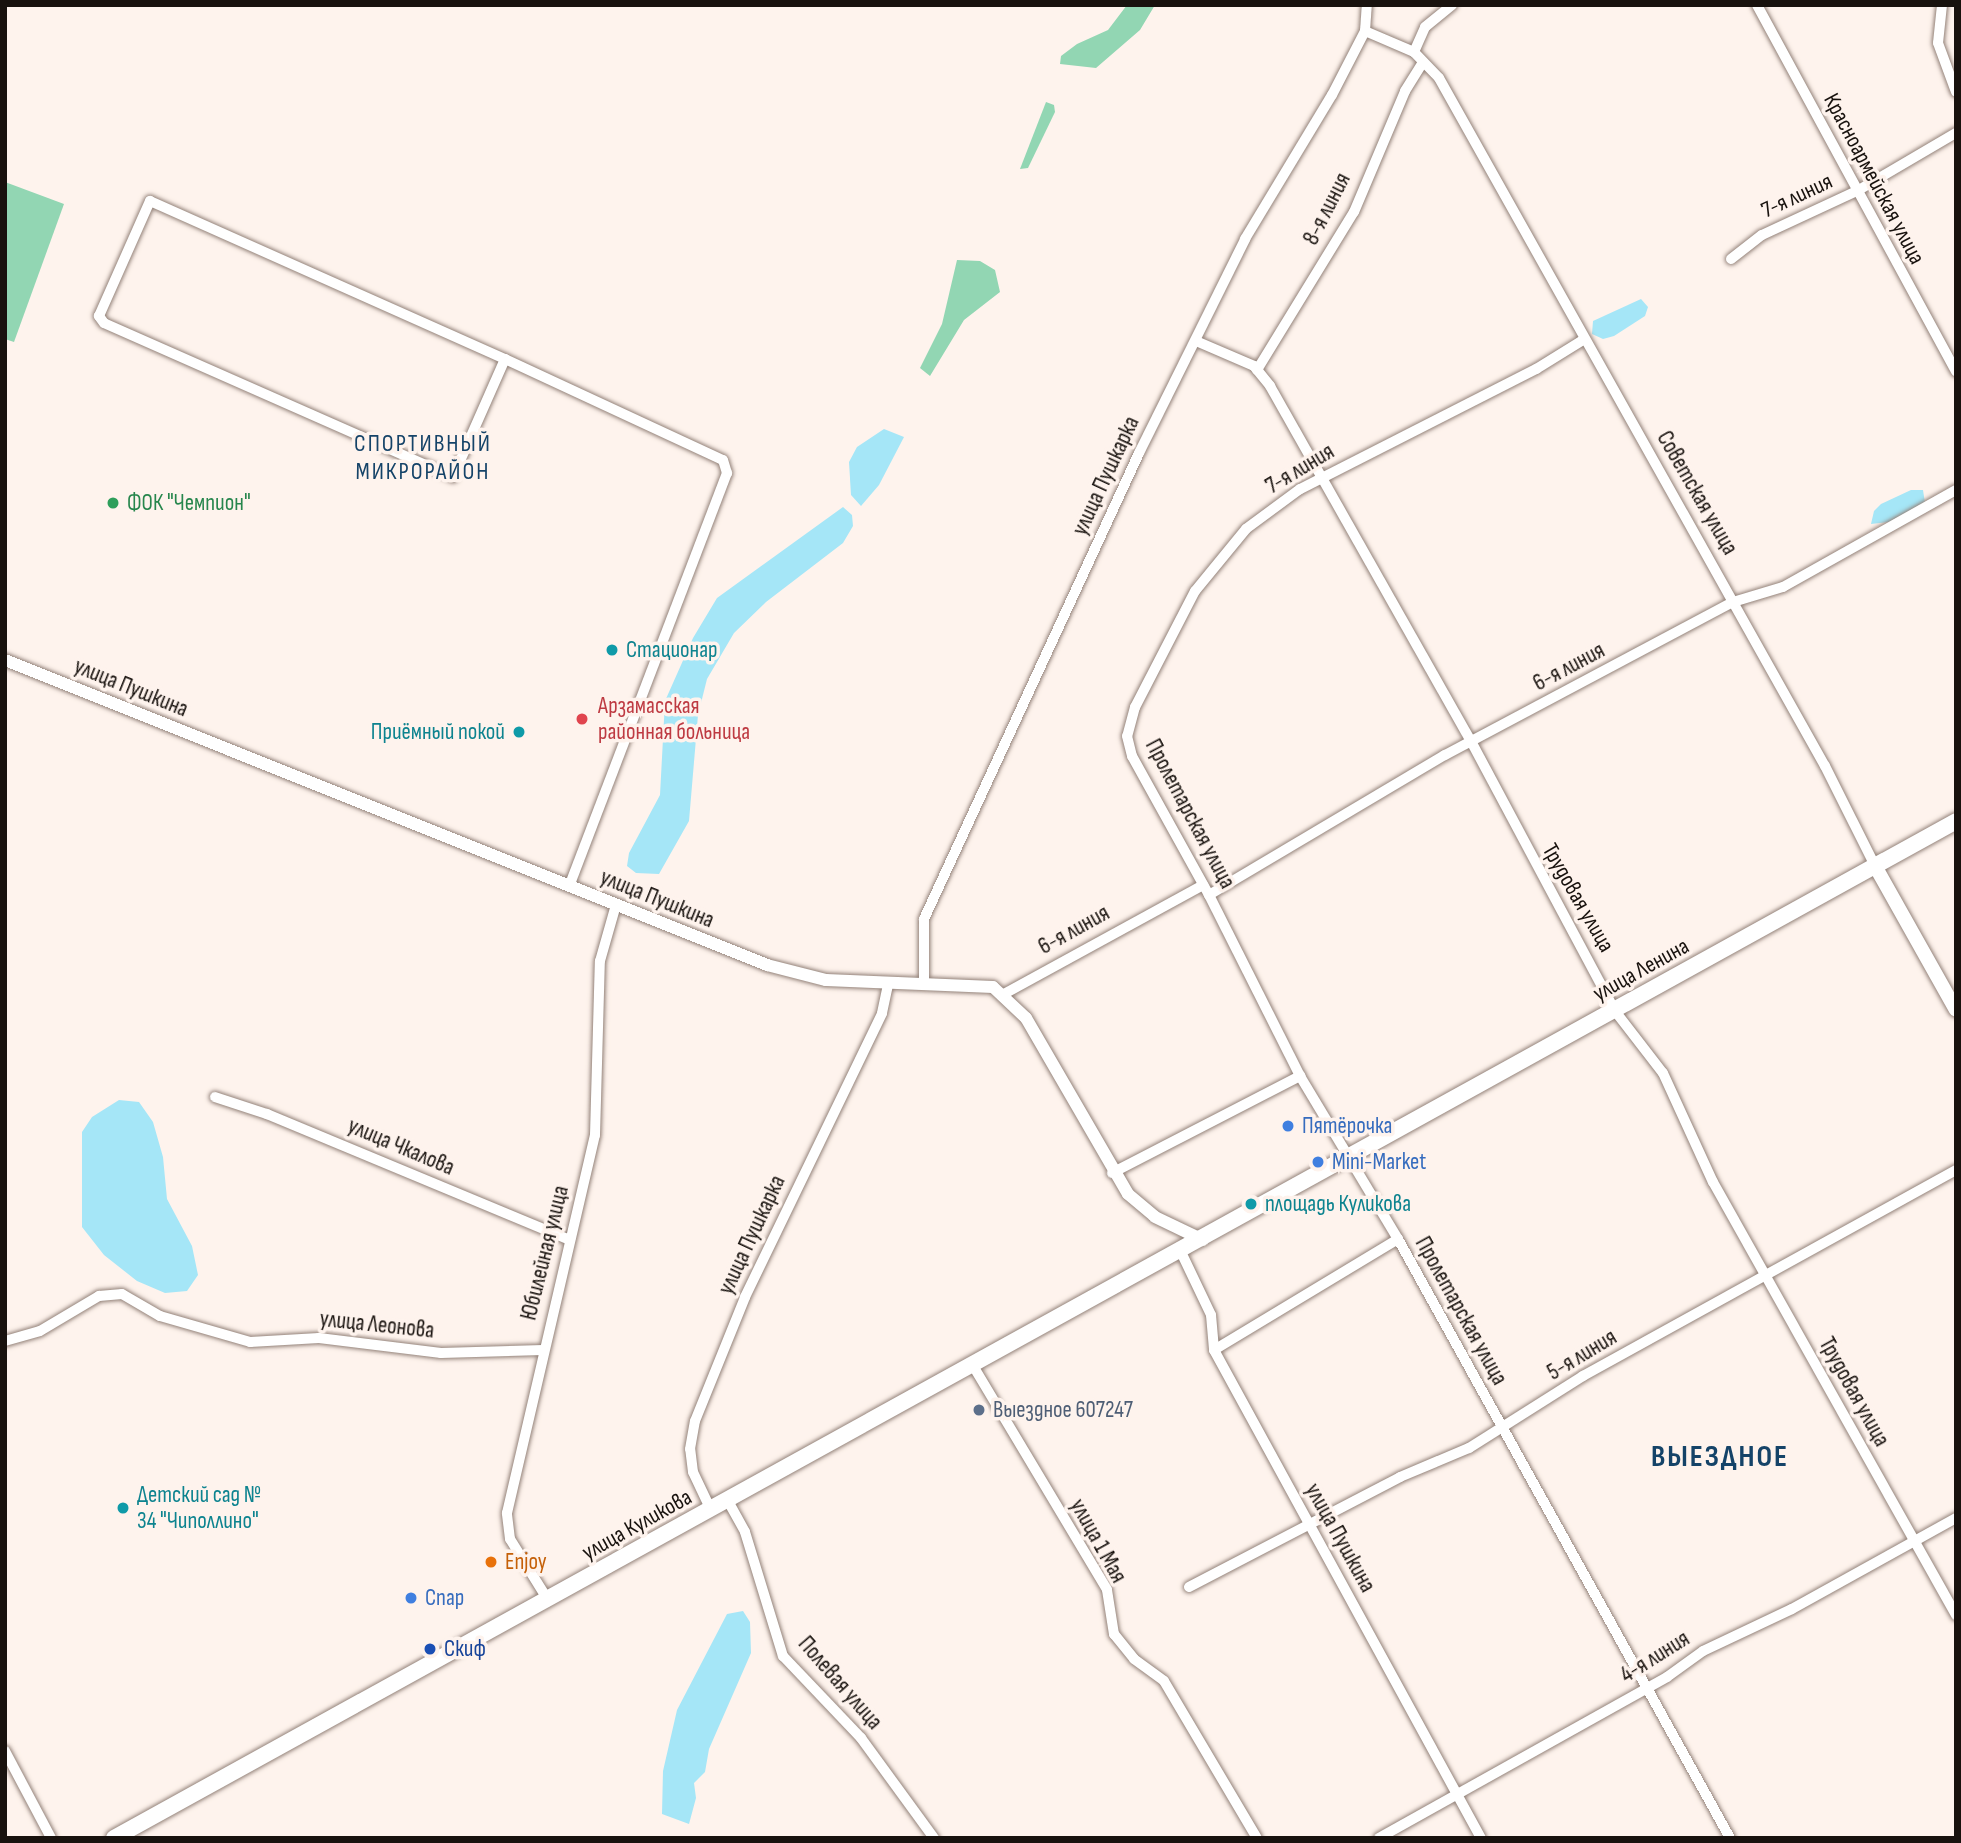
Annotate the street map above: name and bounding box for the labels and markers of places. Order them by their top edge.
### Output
place label: ФОК "Чемпион" [127,489,251,517]
marker: ФОК "Чемпион" [105,495,121,511]
place label: Стационар [626,636,718,664]
marker: Стационар [604,642,620,658]
place label: Арзамасская районная больница [598,692,750,746]
marker: Арзамасская районная больница [572,709,592,729]
place label: Приёмный покой [371,718,505,746]
marker: Приёмный покой [511,724,527,740]
place label: Пятёрочка [1302,1112,1392,1140]
marker: Пятёрочка [1280,1118,1296,1134]
place label: Mini-Market [1332,1148,1426,1176]
marker: Mini-Market [1310,1154,1326,1170]
place label: площадь Куликова [1265,1190,1411,1218]
marker: площадь Куликова [1243,1196,1259,1212]
place label: Выездное 607247 [993,1396,1133,1424]
marker: Выездное 607247 [971,1402,987,1418]
place label: Детский сад № 34 "Чиполлино" [137,1481,261,1535]
marker: Детский сад № 34 "Чиполлино" [115,1500,131,1516]
place label: Enjoy [505,1548,547,1576]
marker: Enjoy [483,1554,499,1570]
place label: Спар [425,1584,464,1612]
marker: Спар [403,1590,419,1606]
place label: Скиф [444,1635,486,1663]
marker: Скиф [422,1641,438,1657]

